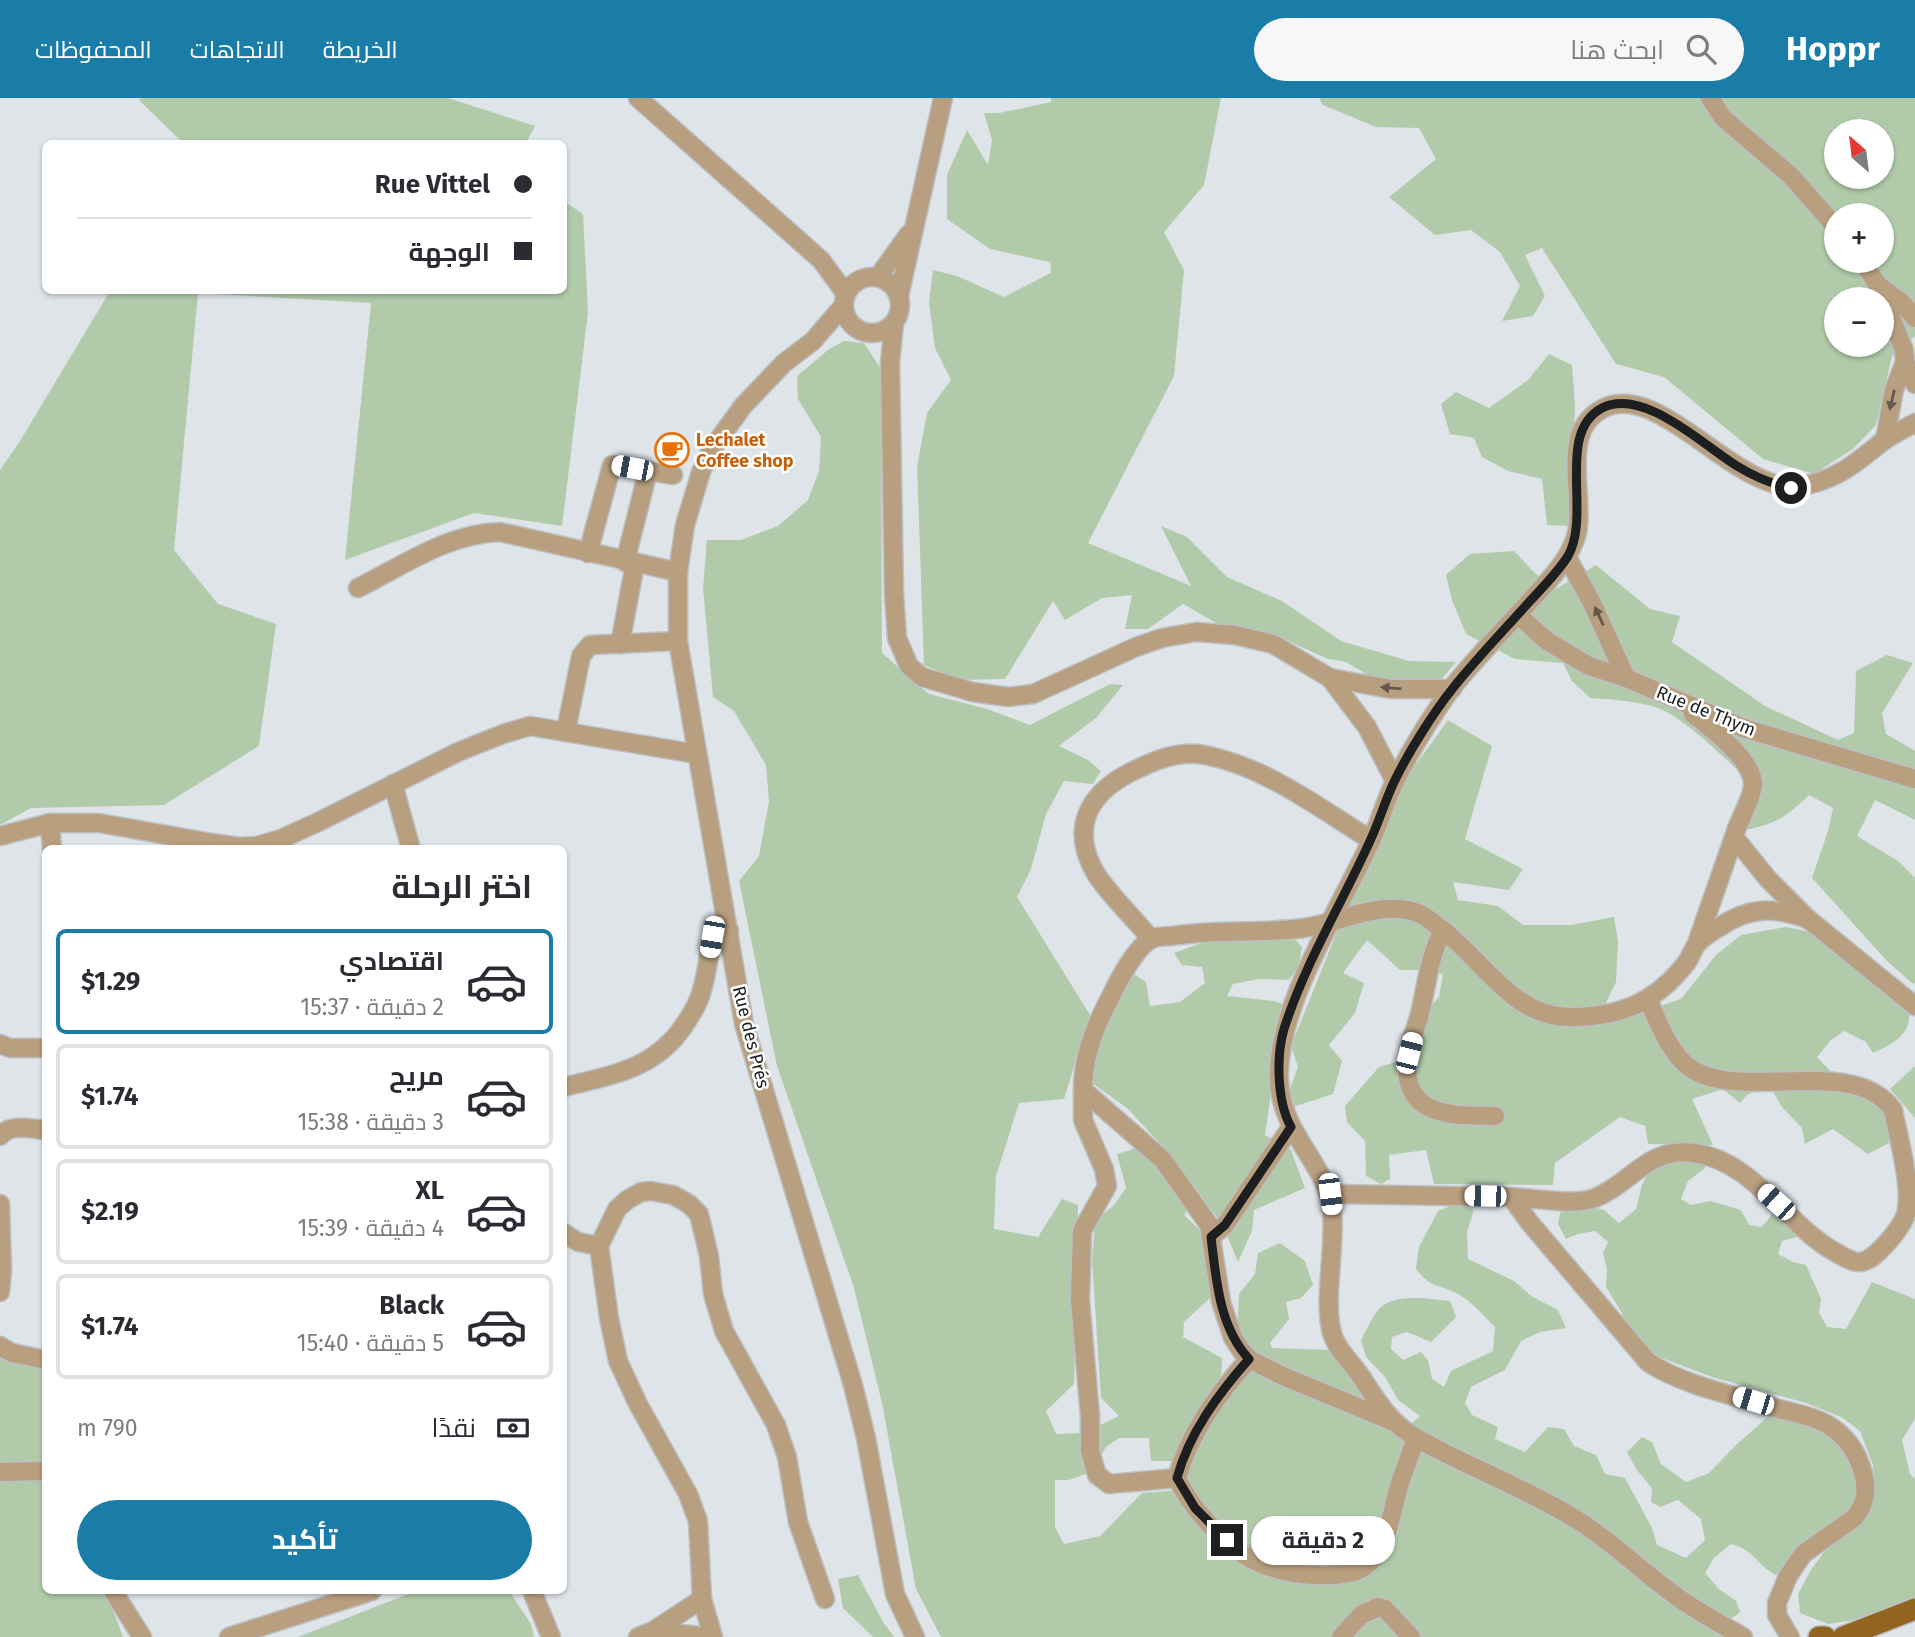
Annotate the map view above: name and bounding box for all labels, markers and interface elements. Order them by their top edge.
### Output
search box [1254,18,1744,81]
text: Hoppr [1786,29,1880,69]
icon: search [1682,30,1720,68]
text: ابحث هنا [1570,35,1664,66]
text: المحفوظات [35,36,152,64]
text: الاتجاهات [190,36,285,64]
text: الخريطة [323,36,398,64]
north arrow [1824,119,1894,189]
map controls [1824,119,1894,357]
text: Rue Vittel [375,169,490,200]
button: + [1824,203,1894,273]
text: الوجهة [409,237,490,268]
button: − [1824,287,1894,357]
one-way arrow [1886,389,1897,411]
place label: Lechalet Coffee shop [696,429,794,472]
cafe icon: Lechalet Coffee shop [653,431,691,469]
car [610,454,655,482]
route start [1775,472,1807,504]
one-way arrow [1593,606,1605,626]
street label: Rue de Thym [1653,681,1759,741]
one-way arrow [1380,682,1402,693]
text: اختر الرحلة [391,868,532,906]
car [699,914,726,960]
text: اقتصادي [339,946,444,977]
icon: car [465,950,528,1013]
text: $1.29 [81,966,140,997]
street label: Rue des Prés [728,984,774,1090]
text: 2 دقيقة · 15:37 [300,993,444,1021]
car [1394,1030,1425,1076]
text: مريح [389,1061,444,1092]
icon: car [465,1065,528,1128]
text: $1.74 [81,1081,138,1112]
text: 3 دقيقة · 15:38 [298,1108,444,1136]
car [1318,1172,1343,1216]
text: XL [416,1175,444,1206]
icon: car [465,1180,528,1243]
car [1754,1180,1799,1224]
car [1464,1185,1507,1207]
text: $2.19 [81,1196,139,1227]
text: 4 دقيقة · 15:39 [298,1214,444,1242]
text: Black [379,1290,444,1321]
icon: car [465,1295,528,1358]
text: $1.74 [81,1311,138,1342]
text: 5 دقيقة · 15:40 [297,1329,444,1357]
car [1730,1385,1777,1417]
icon: cash [494,1409,532,1447]
text: نقدًا [432,1413,476,1444]
text: 790 m [77,1414,138,1442]
button: تأكيد [77,1500,532,1580]
callout: 2 دقيقة [1252,1516,1395,1564]
route end [1211,1524,1243,1556]
text: 2 دقيقة [1282,1526,1364,1554]

